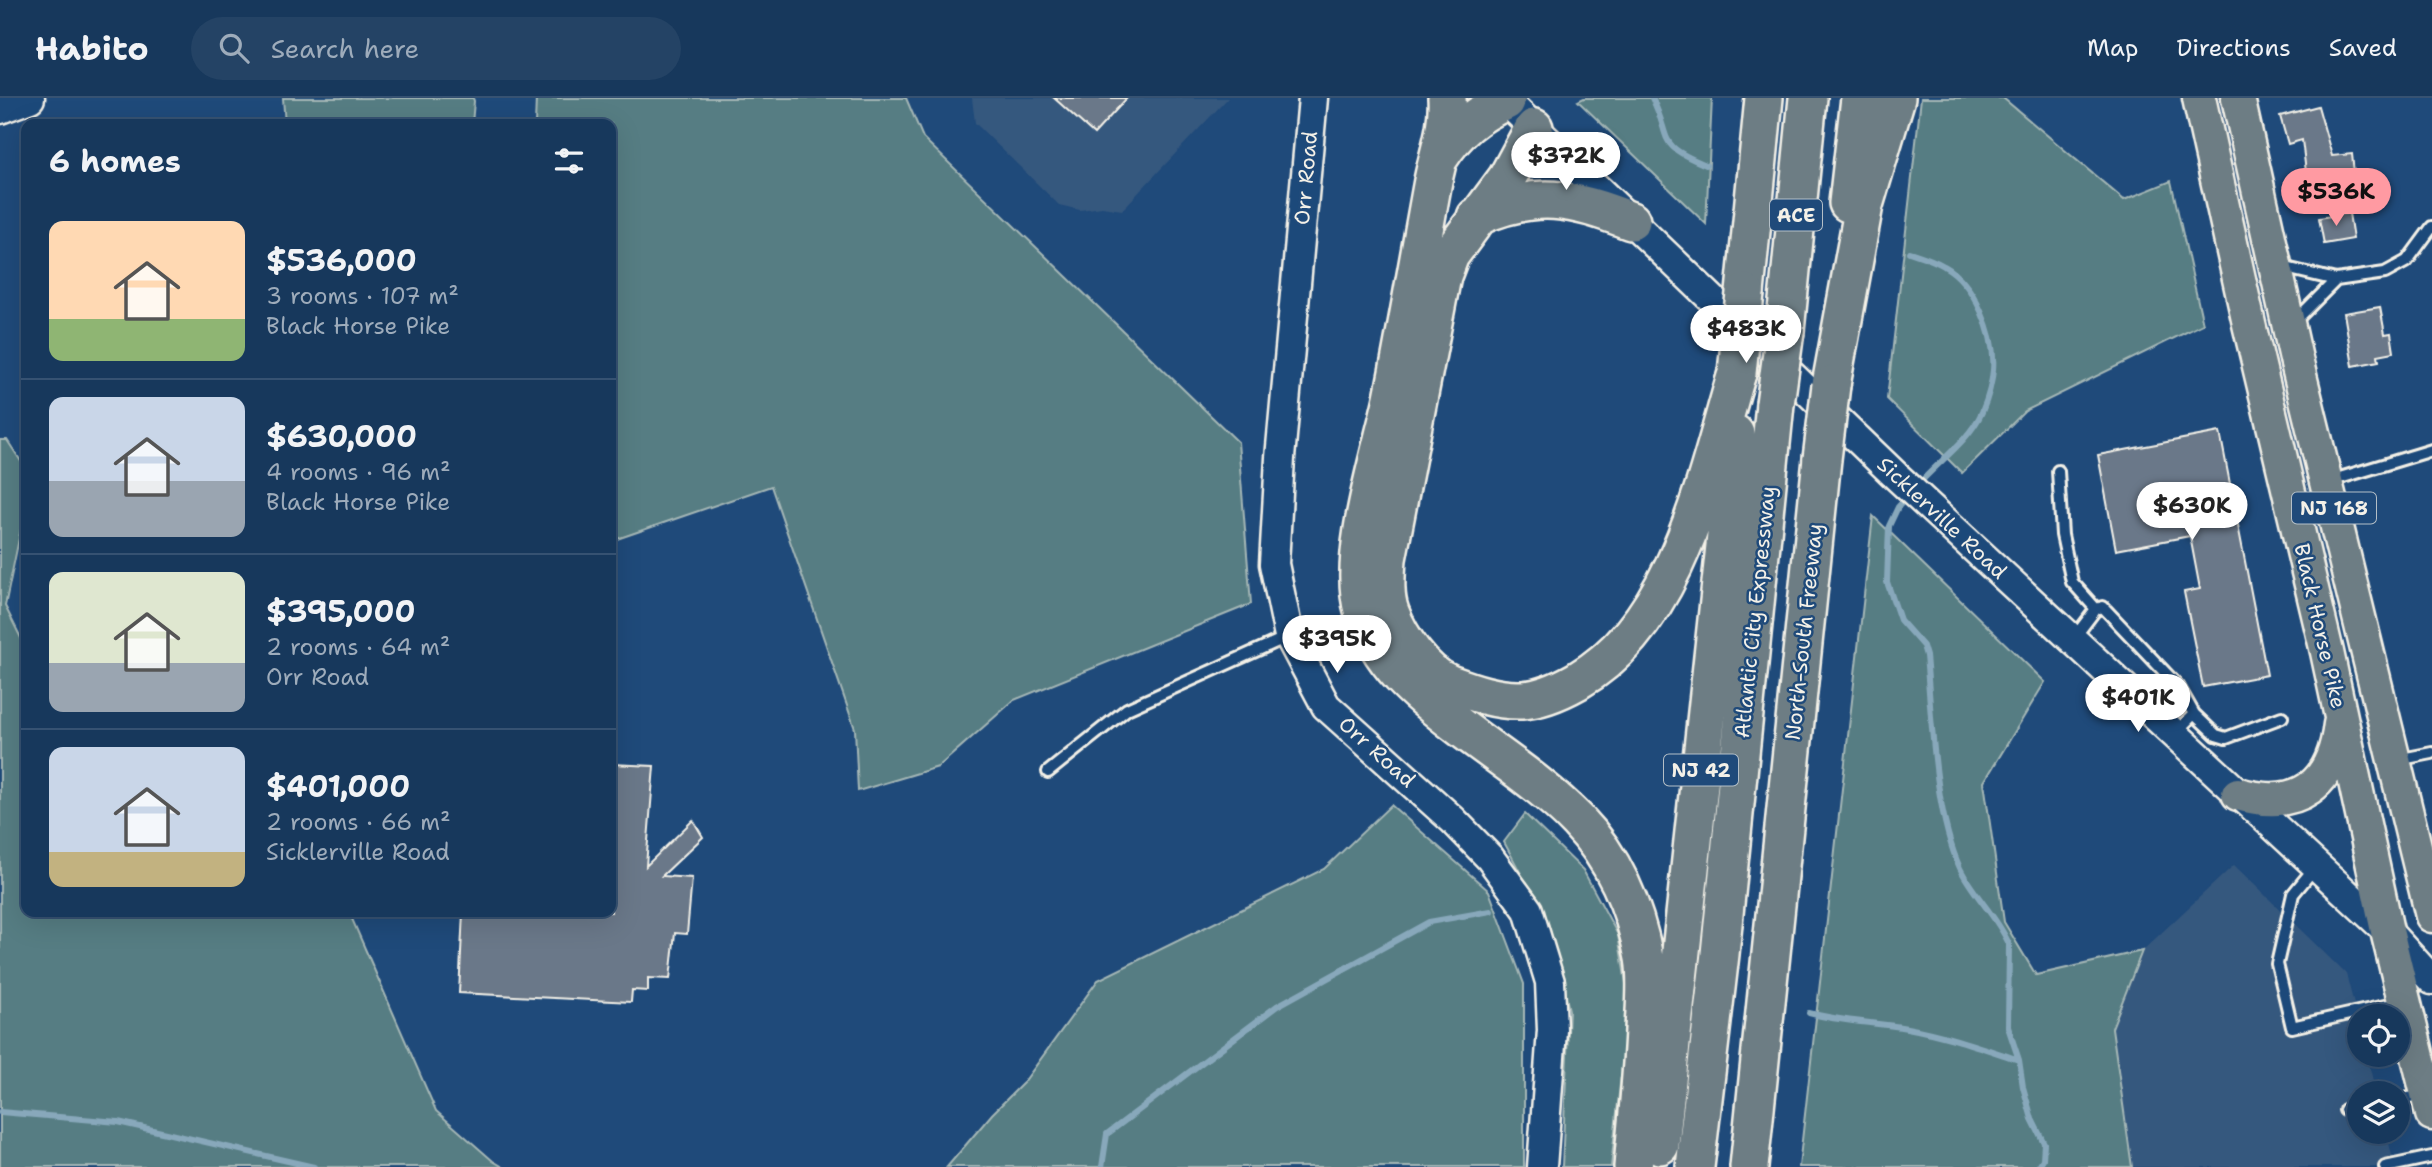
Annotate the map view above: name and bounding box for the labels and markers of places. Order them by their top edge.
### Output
pin: $372K [1517,132,1615,192]
pin: $536K [2287,169,2385,228]
pin: $483K [1697,306,1795,365]
pin: $630K [2143,482,2241,542]
pin: $395K [1288,616,1386,675]
pin: $401K [2089,674,2187,734]

